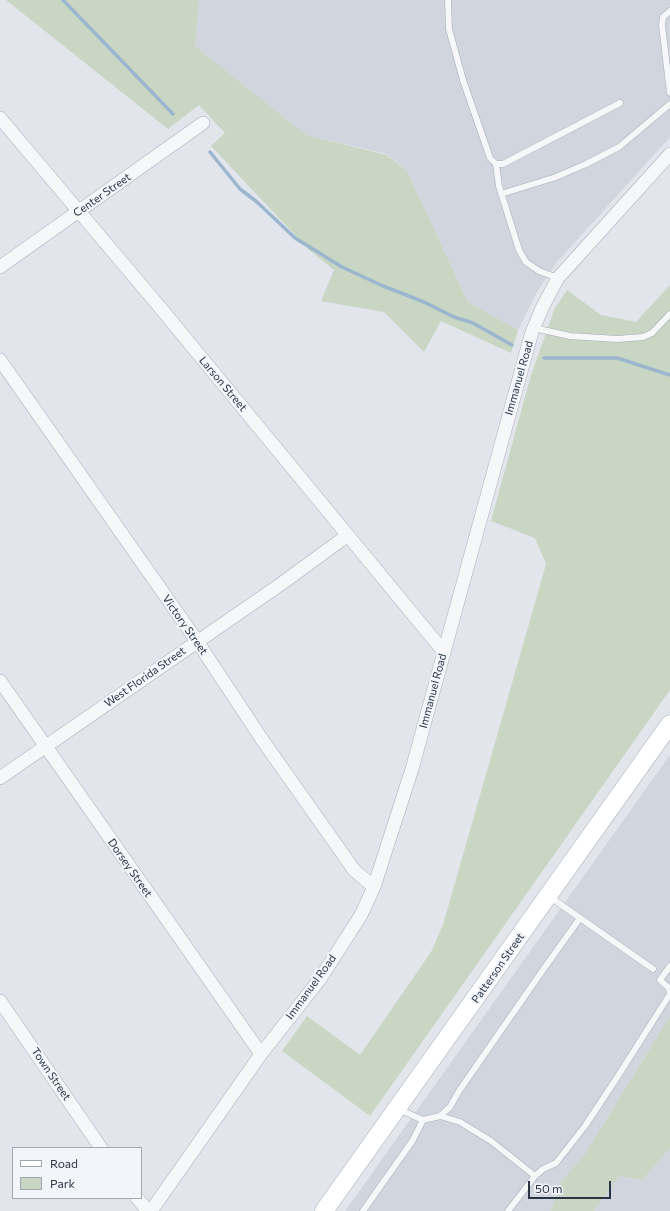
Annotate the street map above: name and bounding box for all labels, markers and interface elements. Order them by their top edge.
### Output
street label: Center Street [71,170,133,220]
street label: Immanuel Road [502,339,536,417]
street label: Larson Street [196,354,250,414]
street label: Victory Street [159,593,211,657]
street label: West Florida Street [102,644,188,710]
street label: Immanuel Road [417,652,449,730]
street label: Dorsey Street [105,836,155,900]
street label: Patterson Street [469,930,527,1006]
street label: Immanuel Road [283,952,339,1022]
street label: Town Street [29,1045,73,1103]
legend [12,1147,142,1199]
text: Road [50,1156,78,1170]
scale bar [530,1173,613,1199]
text: Park [50,1176,75,1190]
text: 50 m [535,1181,563,1195]

